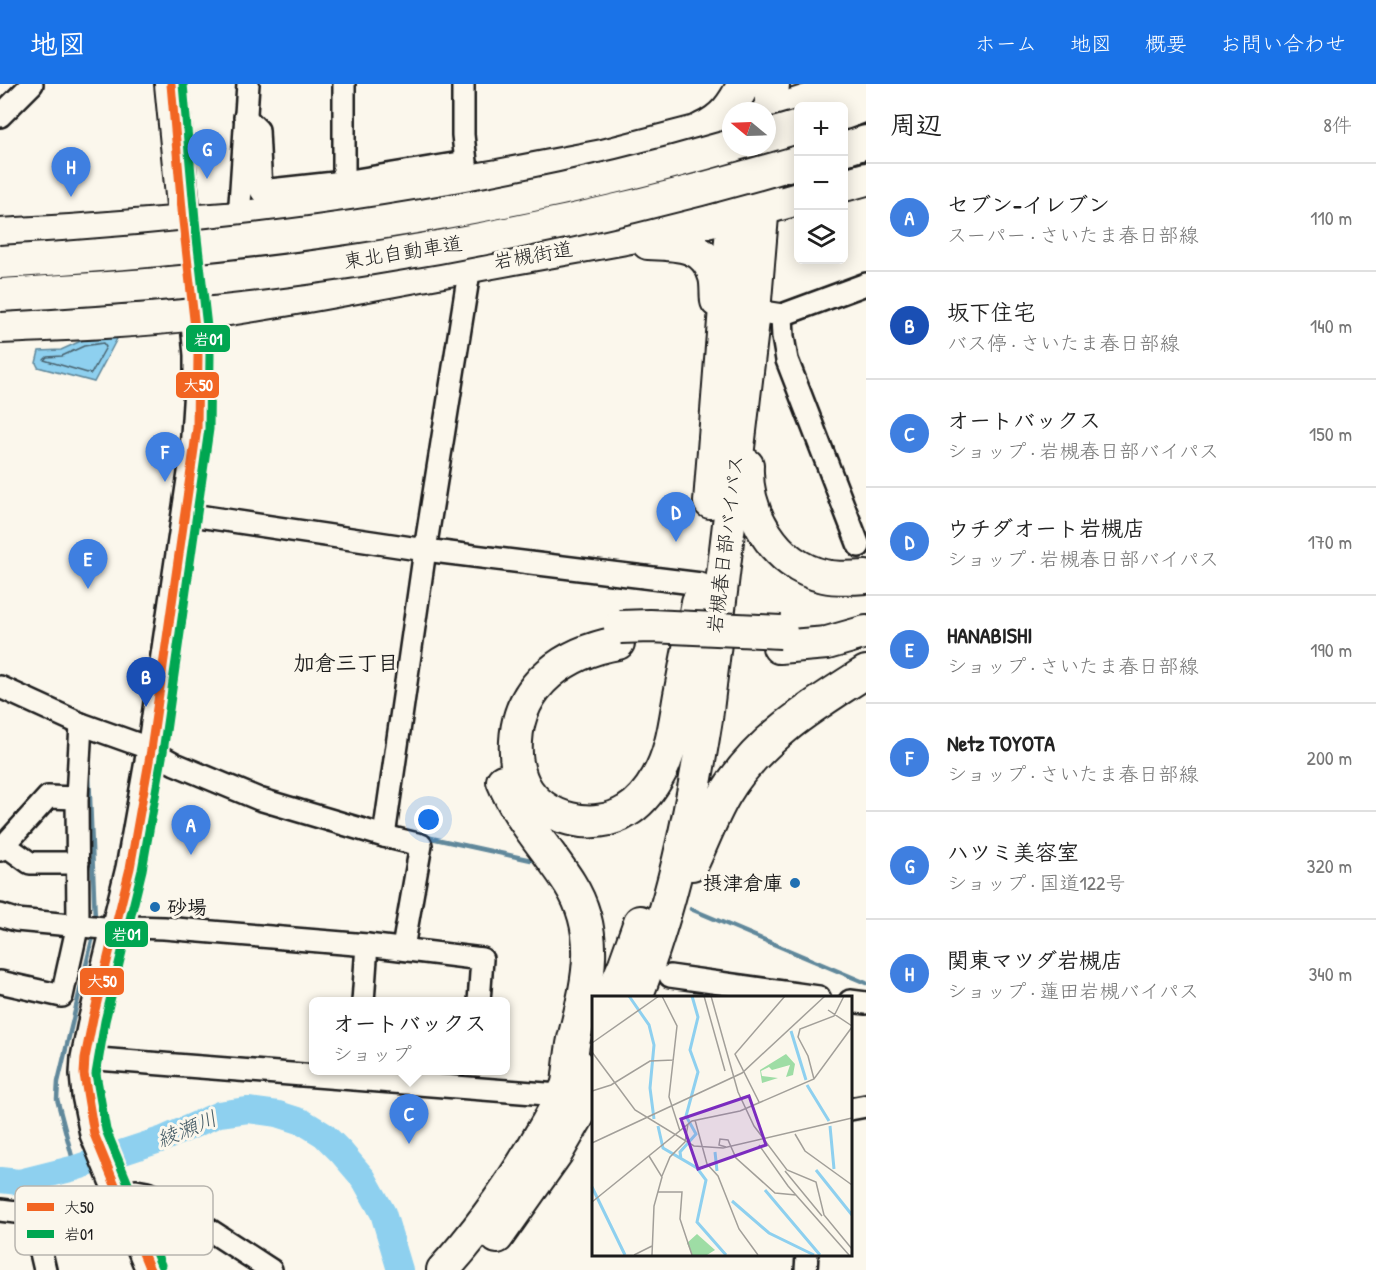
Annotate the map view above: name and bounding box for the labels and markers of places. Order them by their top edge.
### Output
pin: G [188,130,226,179]
pin: H [52,147,90,197]
pin: F [146,432,184,482]
pin: D [656,492,696,542]
pin: E [68,540,107,589]
pin: B [126,658,166,707]
pin: A [172,806,210,855]
place label: 摂津倉庫 [703,869,783,896]
marker: 摂津倉庫 [788,876,802,890]
place label: 砂場 [167,893,207,920]
marker: 砂場 [148,900,162,914]
pin: C [390,1094,428,1144]

